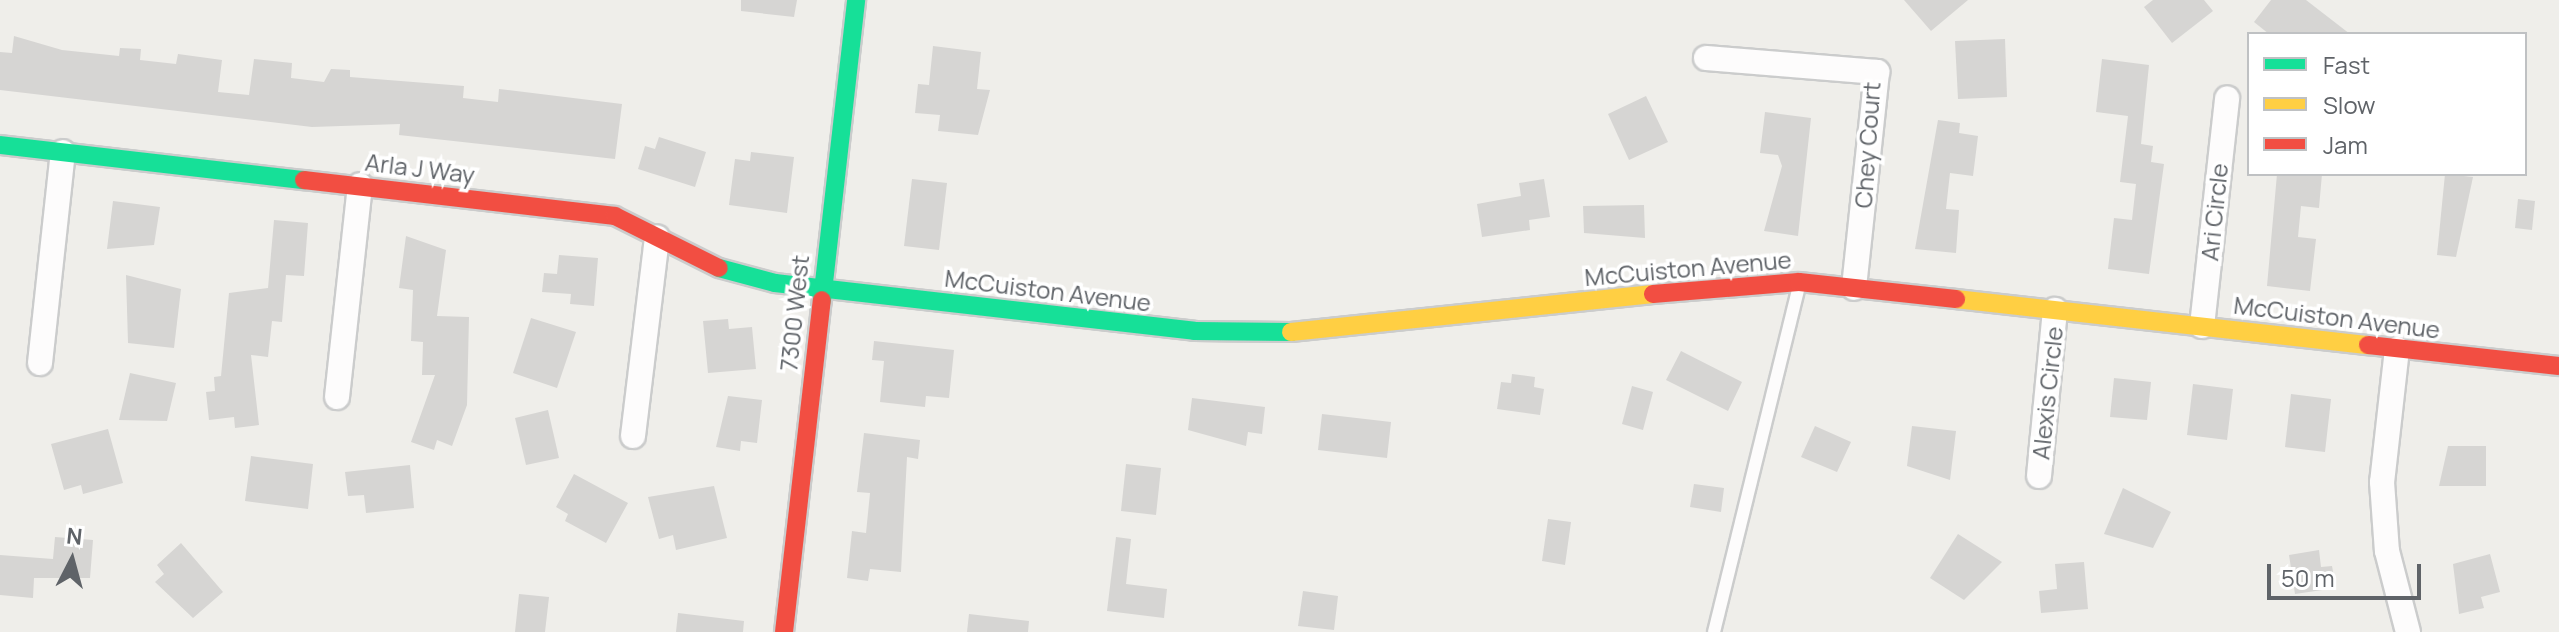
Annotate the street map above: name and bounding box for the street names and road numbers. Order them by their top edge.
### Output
street label: Chey Court [1848,81,1886,209]
street label: Arla J Way [364,147,476,189]
street label: Ari Circle [2195,162,2233,262]
street label: McCuiston Avenue [1583,245,1793,291]
street label: 7300 West [774,253,814,373]
street label: McCuiston Avenue [943,263,1153,317]
street label: McCuiston Avenue [2232,290,2442,344]
street label: Alexis Circle [2026,325,2068,461]

